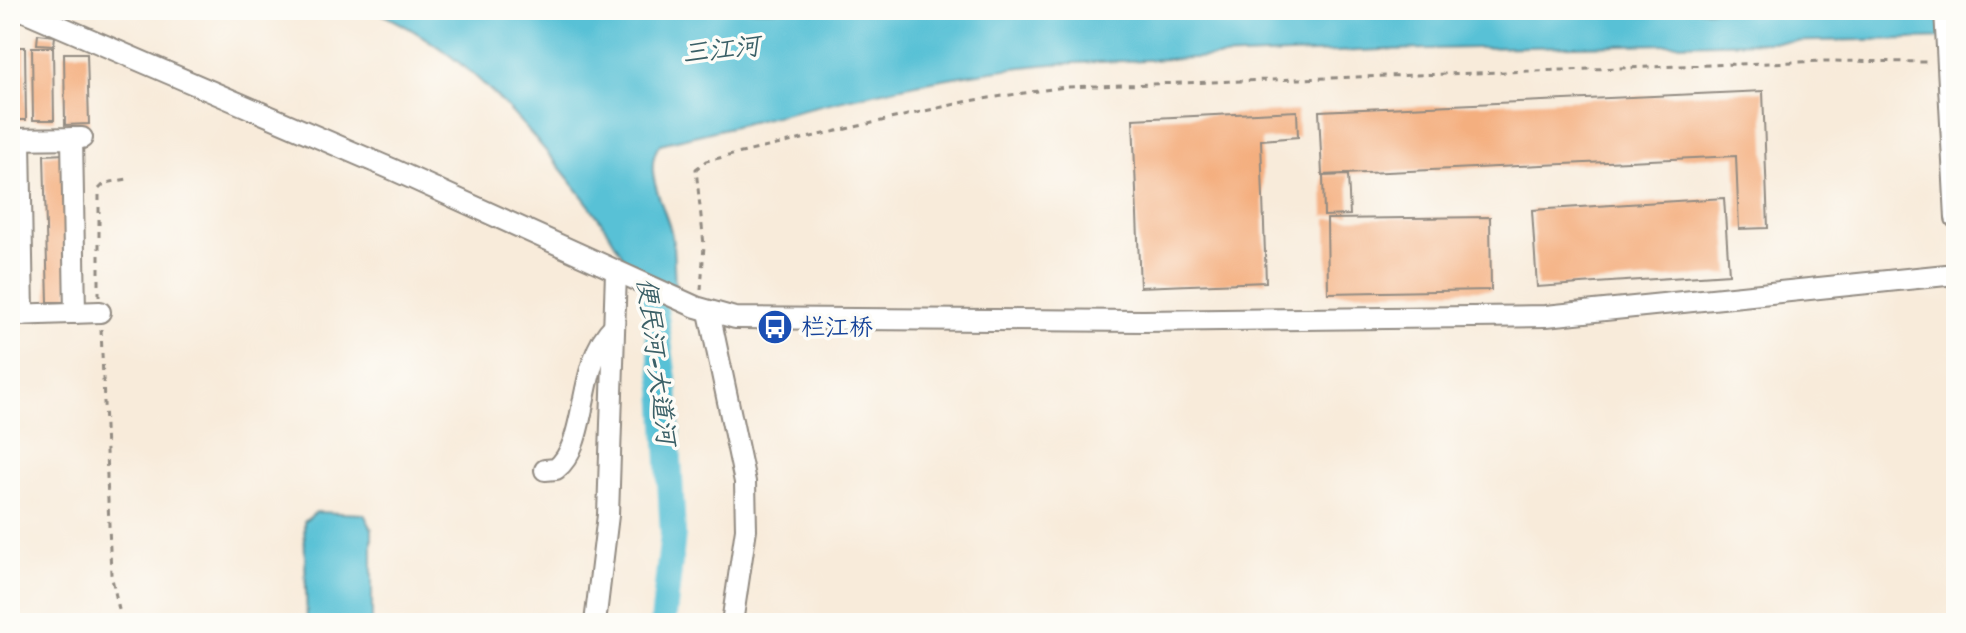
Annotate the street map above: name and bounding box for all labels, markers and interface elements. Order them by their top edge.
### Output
water label: 三江河 [680,22,766,76]
water label: 便民河-大道河 [624,275,691,451]
place label: 栏江桥 [801,306,873,348]
bus stop icon: 栏江桥 [756,308,794,346]

